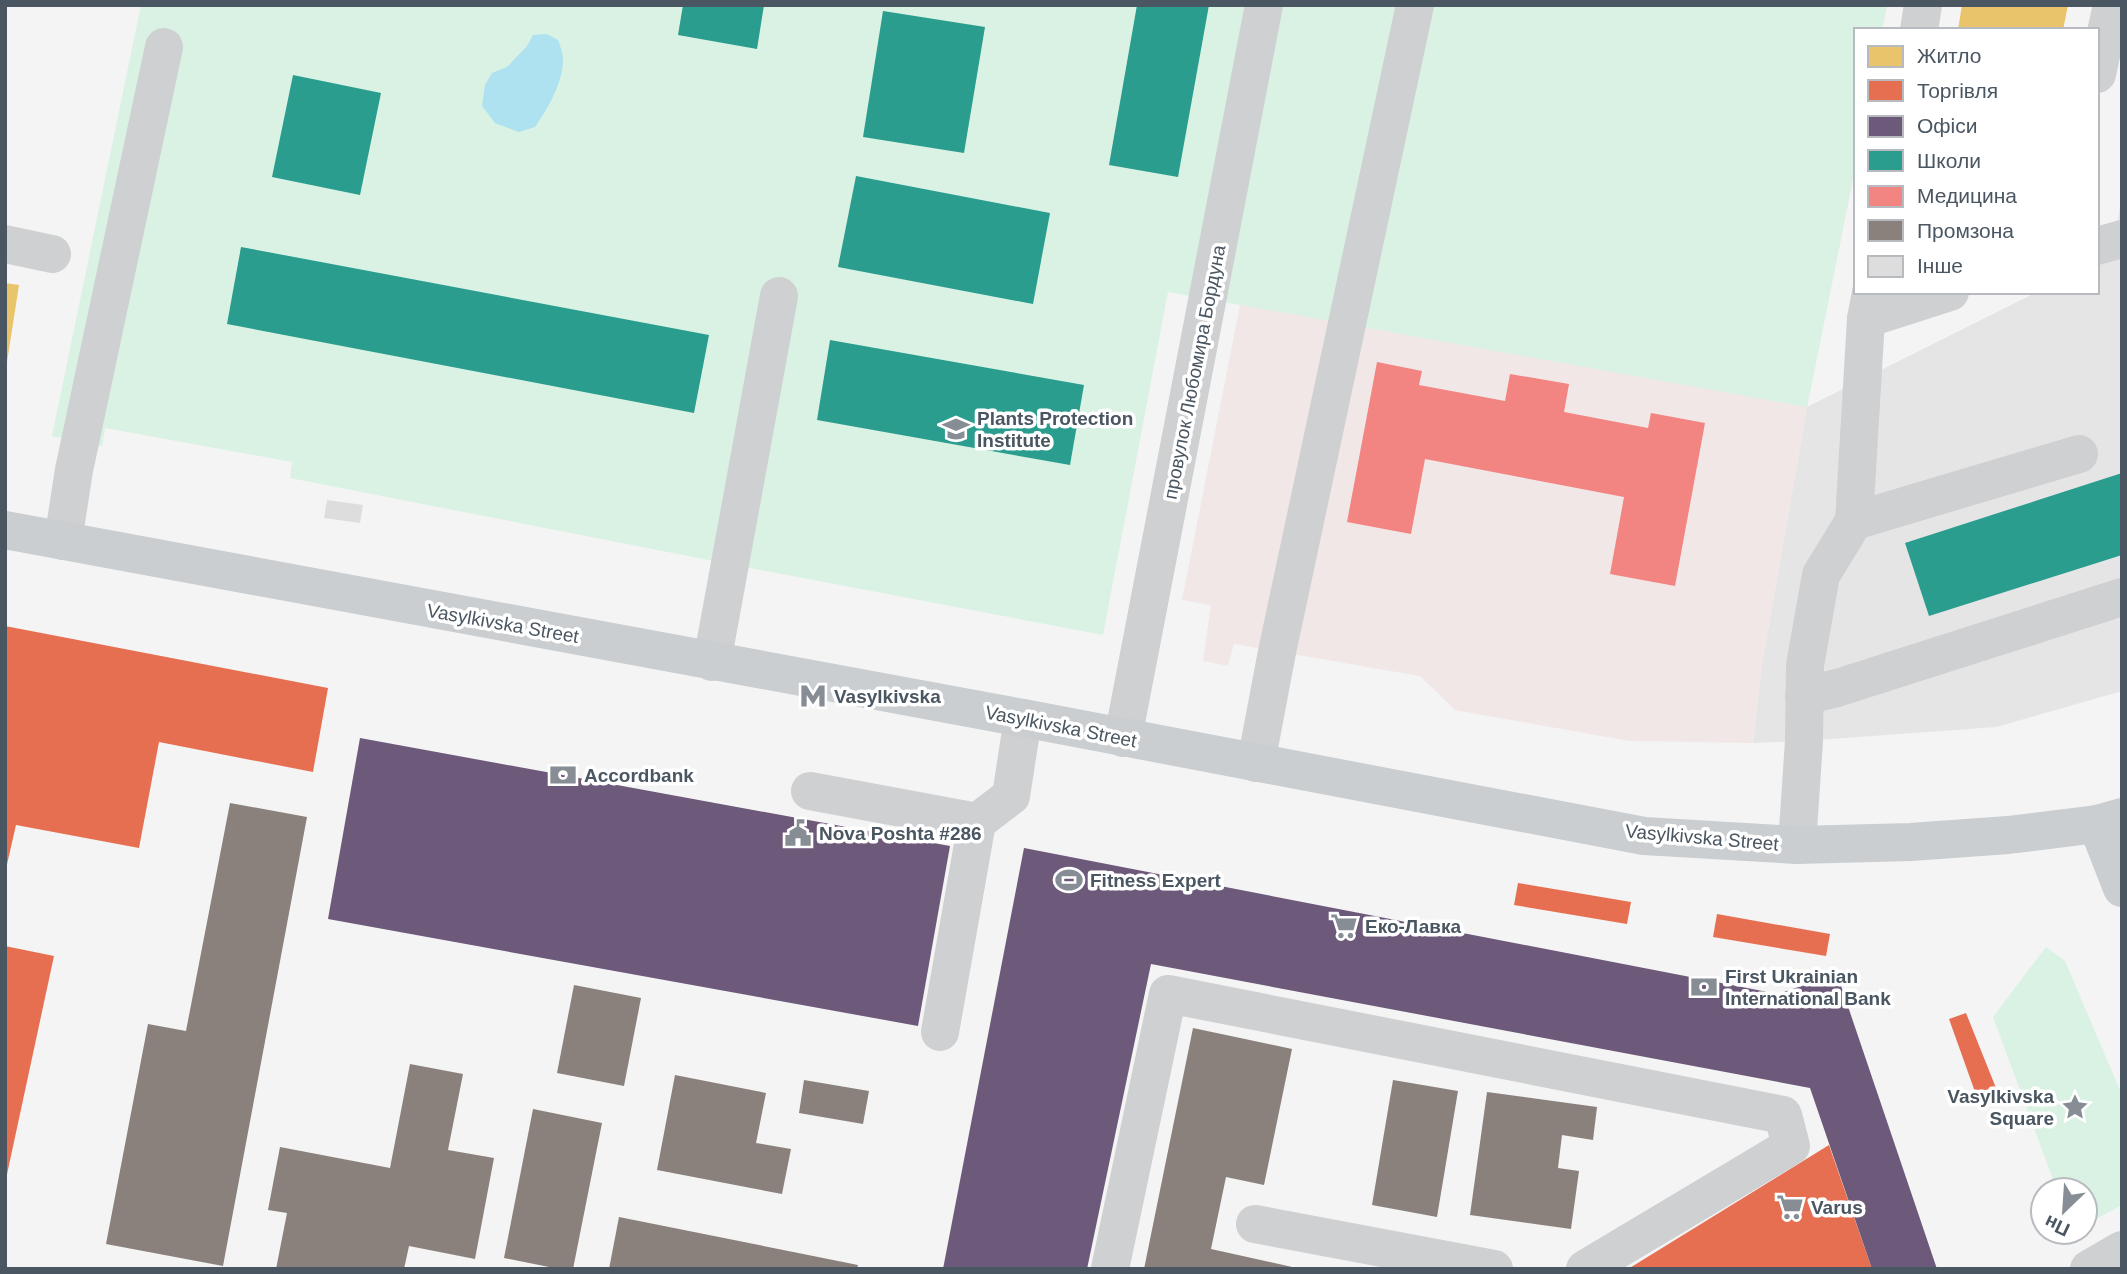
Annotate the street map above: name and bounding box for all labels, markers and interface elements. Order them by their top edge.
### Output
legend [1854,28,2099,294]
text: Житло [1917,44,1981,67]
text: Торгівля [1917,79,1998,102]
text: Офіси [1917,114,1978,137]
text: Школи [1917,149,1981,172]
text: Медицина [1917,184,2017,207]
text: Промзона [1917,219,2014,242]
street label: провулок Любомира Бордуна [1160,243,1230,501]
text: Інше [1917,254,1963,277]
place label: Plants Protection Institute [977,408,1133,451]
school or university icon: Plants Protection Institute [941,414,971,444]
street label: Vasylkivska Street [425,600,581,647]
metro station icon: Vasylkivska [798,681,828,711]
place label: Vasylkivska [834,686,941,707]
street label: Vasylkivska Street [983,702,1139,752]
bank icon: Accordbank [548,760,578,790]
place label: Accordbank [584,765,694,786]
public building icon: Nova Poshta #286 [783,818,813,848]
street label: Vasylkivska Street [1624,820,1780,855]
place label: Nova Poshta #286 [819,823,982,844]
sports icon: Fitness Expert [1054,865,1084,895]
place label: Fitness Expert [1090,870,1222,891]
supermarket icon: Еко-Лавка [1329,911,1359,941]
place label: Еко-Лавка [1365,916,1461,937]
place label: First Ukrainian International Bank [1725,966,1891,1009]
bank icon: First Ukrainian International Bank [1689,972,1719,1002]
place label: Vasylkivska Square [1947,1086,2054,1129]
place icon: Vasylkivska Square [2060,1092,2090,1122]
north arrow [2029,1176,2099,1246]
supermarket icon: Varus [1775,1192,1805,1222]
place label: Varus [1811,1197,1863,1218]
text: Пн [2041,1211,2073,1241]

